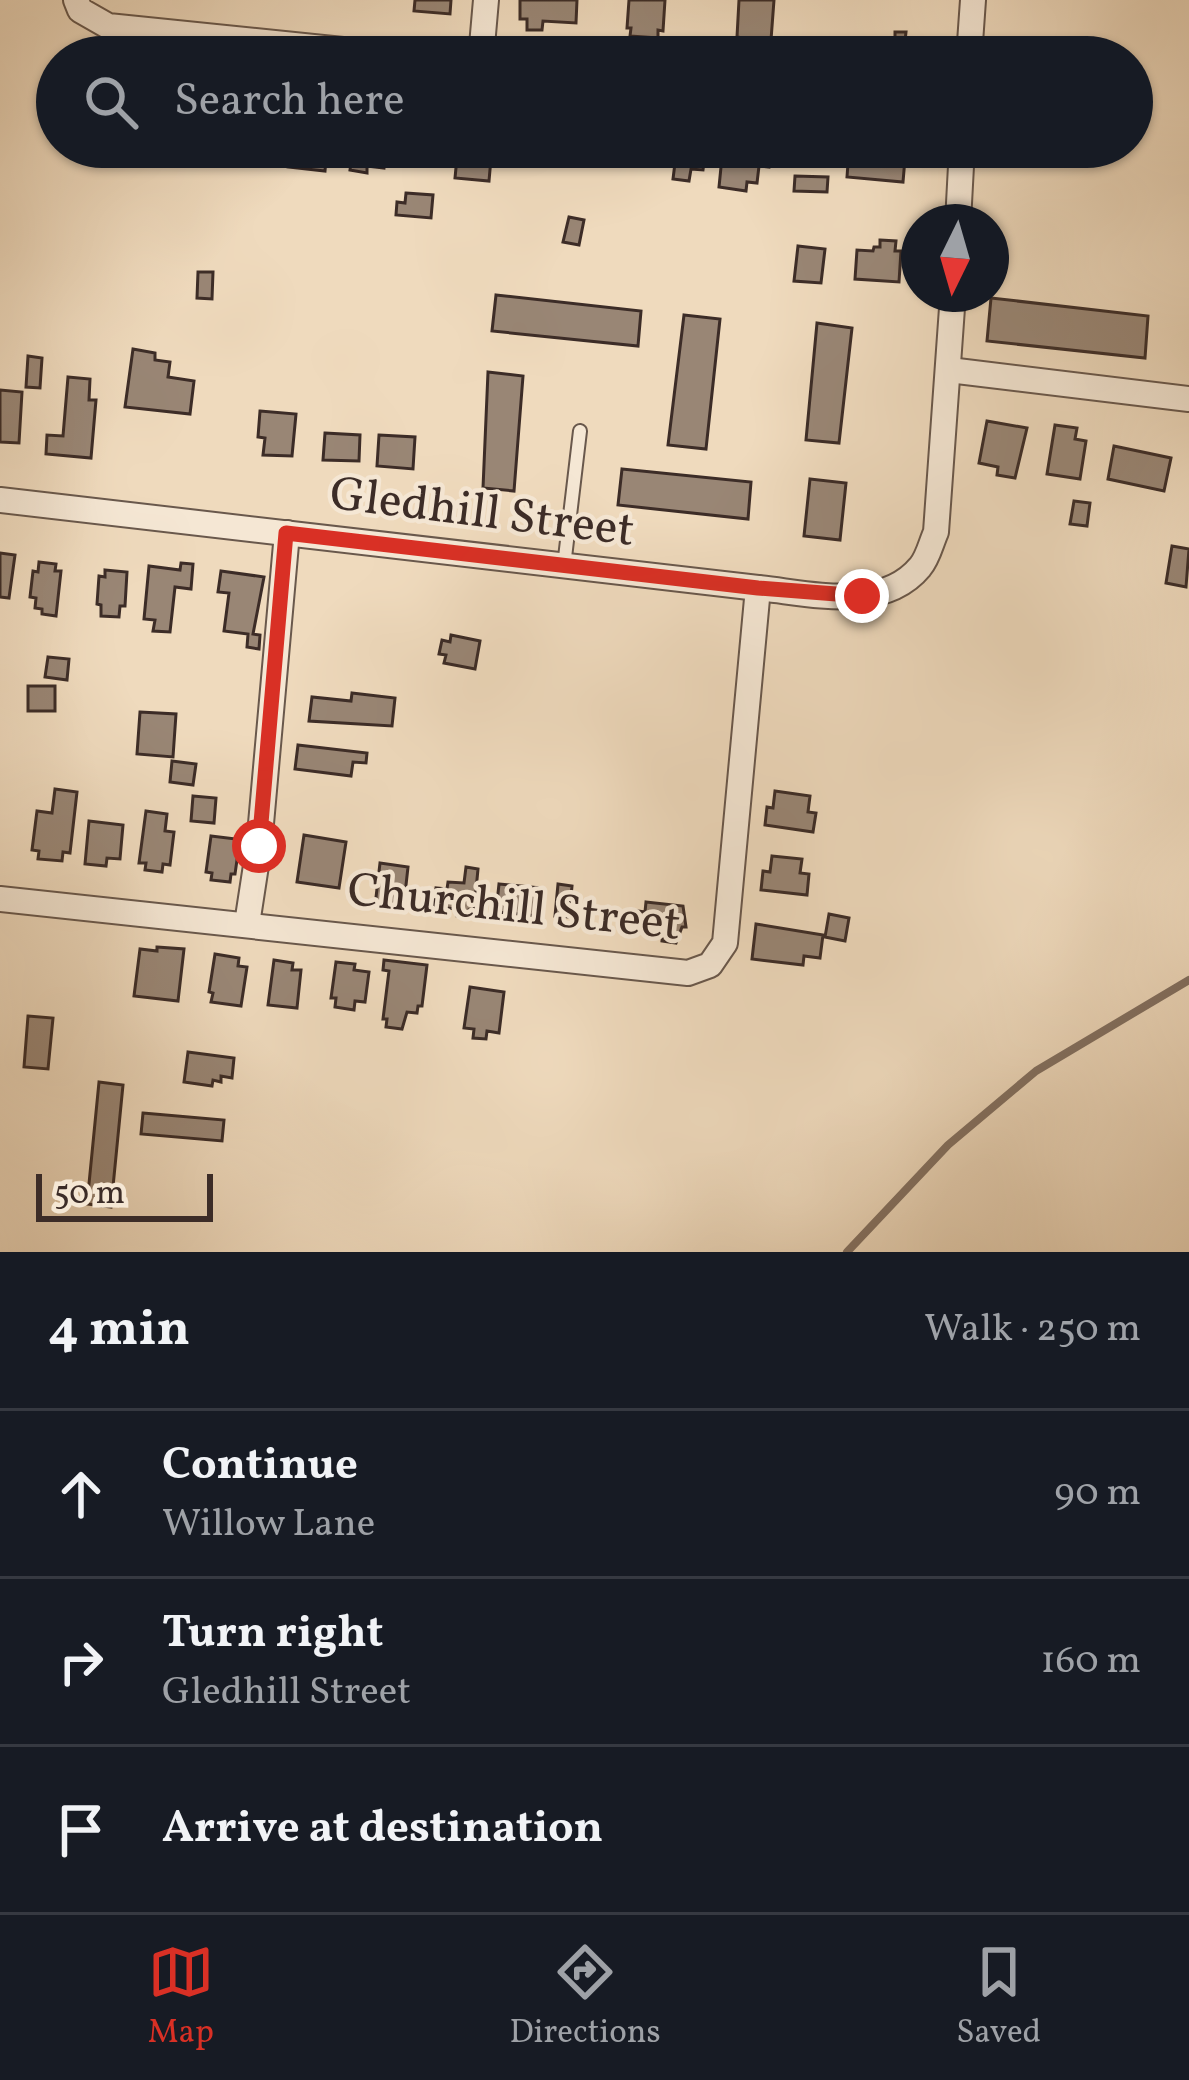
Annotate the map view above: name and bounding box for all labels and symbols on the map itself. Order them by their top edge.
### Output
north arrow [901,204,1009,312]
street label: Gledhill Street [326,462,638,566]
route end [835,569,889,623]
route start [232,819,286,873]
street label: Churchill Street [344,858,684,960]
scale bar [36,1168,213,1221]

